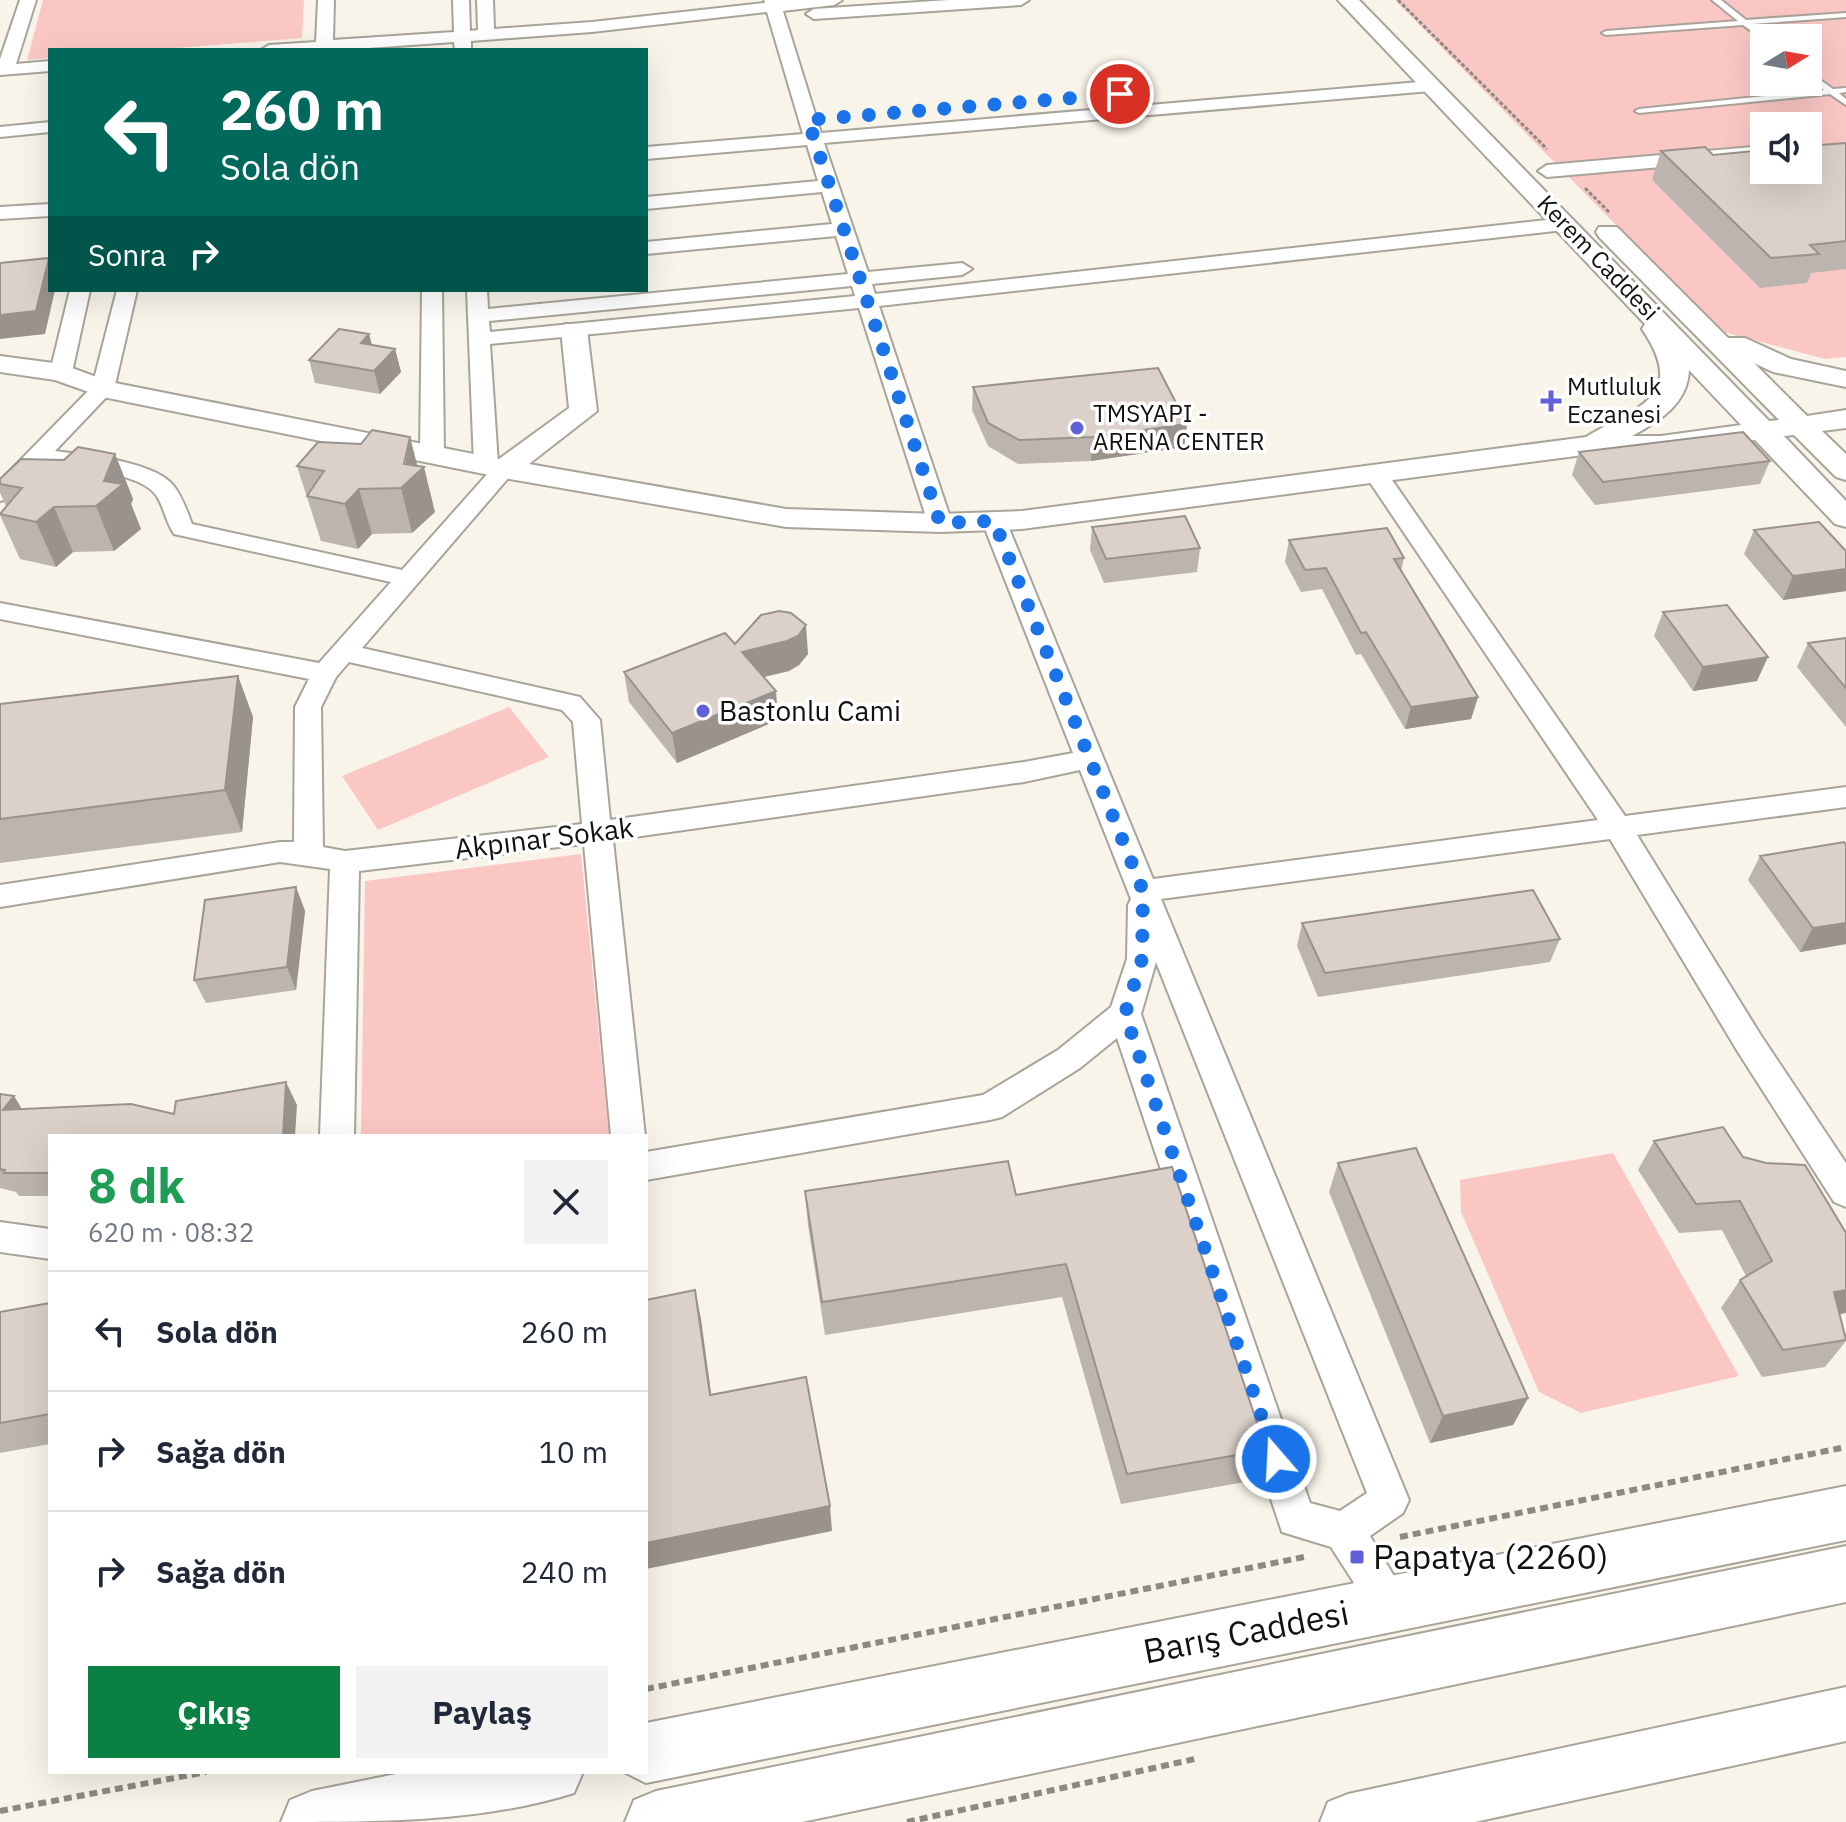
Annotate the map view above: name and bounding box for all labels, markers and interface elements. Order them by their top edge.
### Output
north arrow [1750,24,1822,96]
map controls [1750,24,1822,184]
pin [1086,60,1154,128]
icon: arrive [1098,72,1142,116]
text: 260 m [220,73,384,145]
icon: left [88,80,192,184]
button: sound [1750,112,1822,184]
text: Sola dön [220,143,360,190]
street label: Kerem Caddesi [1531,188,1667,327]
icon: right [182,232,226,276]
text: Sonra [88,235,166,274]
place label: Mutluluk Eczanesi [1567,370,1662,430]
marker: Mutluluk Eczanesi [1542,392,1560,410]
place label: TMSYAPI - ARENA CENTER [1093,397,1265,457]
marker: TMSYAPI - ARENA CENTER [1068,419,1086,437]
place label: Bastonlu Cami [719,692,901,729]
marker: Bastonlu Cami [694,702,712,720]
street label: Akpınar Sokak [452,808,636,867]
text: 8 dk [88,1154,185,1216]
button: close [524,1160,608,1244]
text: 620 m · 08:32 [88,1215,254,1249]
icon: left [88,1309,132,1353]
text: Sola dön [156,1312,278,1351]
text: 260 m [521,1312,608,1351]
position arrow [1234,1417,1318,1501]
icon: right [88,1429,132,1473]
text: Sağa dön [156,1432,286,1471]
text: 10 m [539,1432,608,1471]
place label: Papatya (2260) [1373,1534,1608,1578]
marker: Papatya (2260) [1348,1548,1366,1566]
icon: right [88,1549,132,1593]
text: Sağa dön [156,1552,286,1591]
text: 240 m [521,1552,608,1591]
street label: Barış Caddesi [1139,1590,1352,1672]
button: Çıkış [88,1666,340,1758]
button: Paylaş [356,1666,608,1758]

